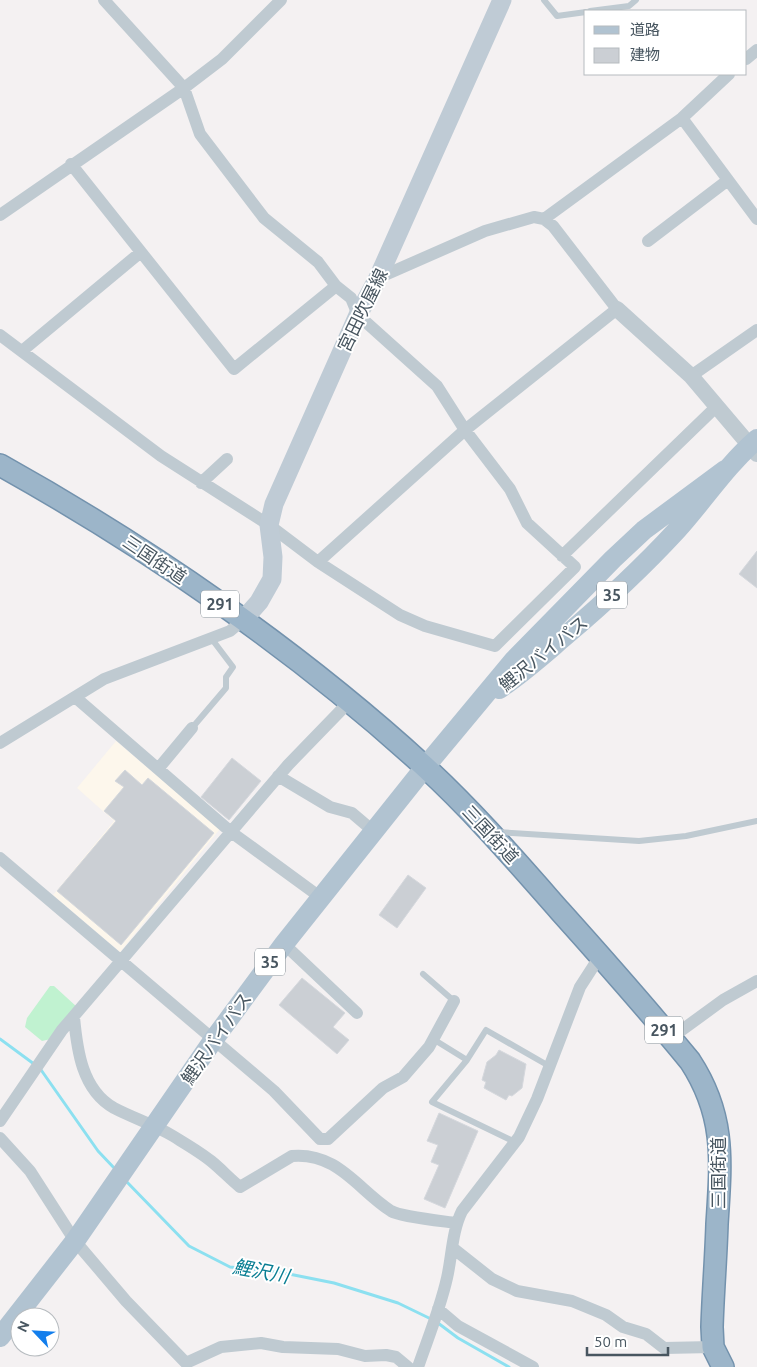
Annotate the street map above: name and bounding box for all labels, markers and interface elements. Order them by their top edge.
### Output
legend [584,10,747,75]
text: 道路 [630,21,660,38]
text: 建物 [630,46,660,63]
street label: 宮田吹屋線 [333,265,391,355]
street label: 三国街道 [120,531,190,587]
road number: 35 [597,582,627,608]
road number: 291 [201,590,239,618]
street label: 鯉沢バイパス [495,611,591,695]
street label: 三国街道 [459,801,523,867]
road number: 35 [255,949,285,976]
street label: 鯉沢バイパス [177,988,255,1088]
road number: 291 [645,1016,683,1044]
street label: 三国街道 [708,1137,728,1209]
water label: 鯉沢川 [231,1255,293,1288]
north arrow [10,1307,60,1357]
text: N [14,1318,33,1335]
scale bar [587,1324,668,1356]
text: 50 m [594,1333,627,1350]

